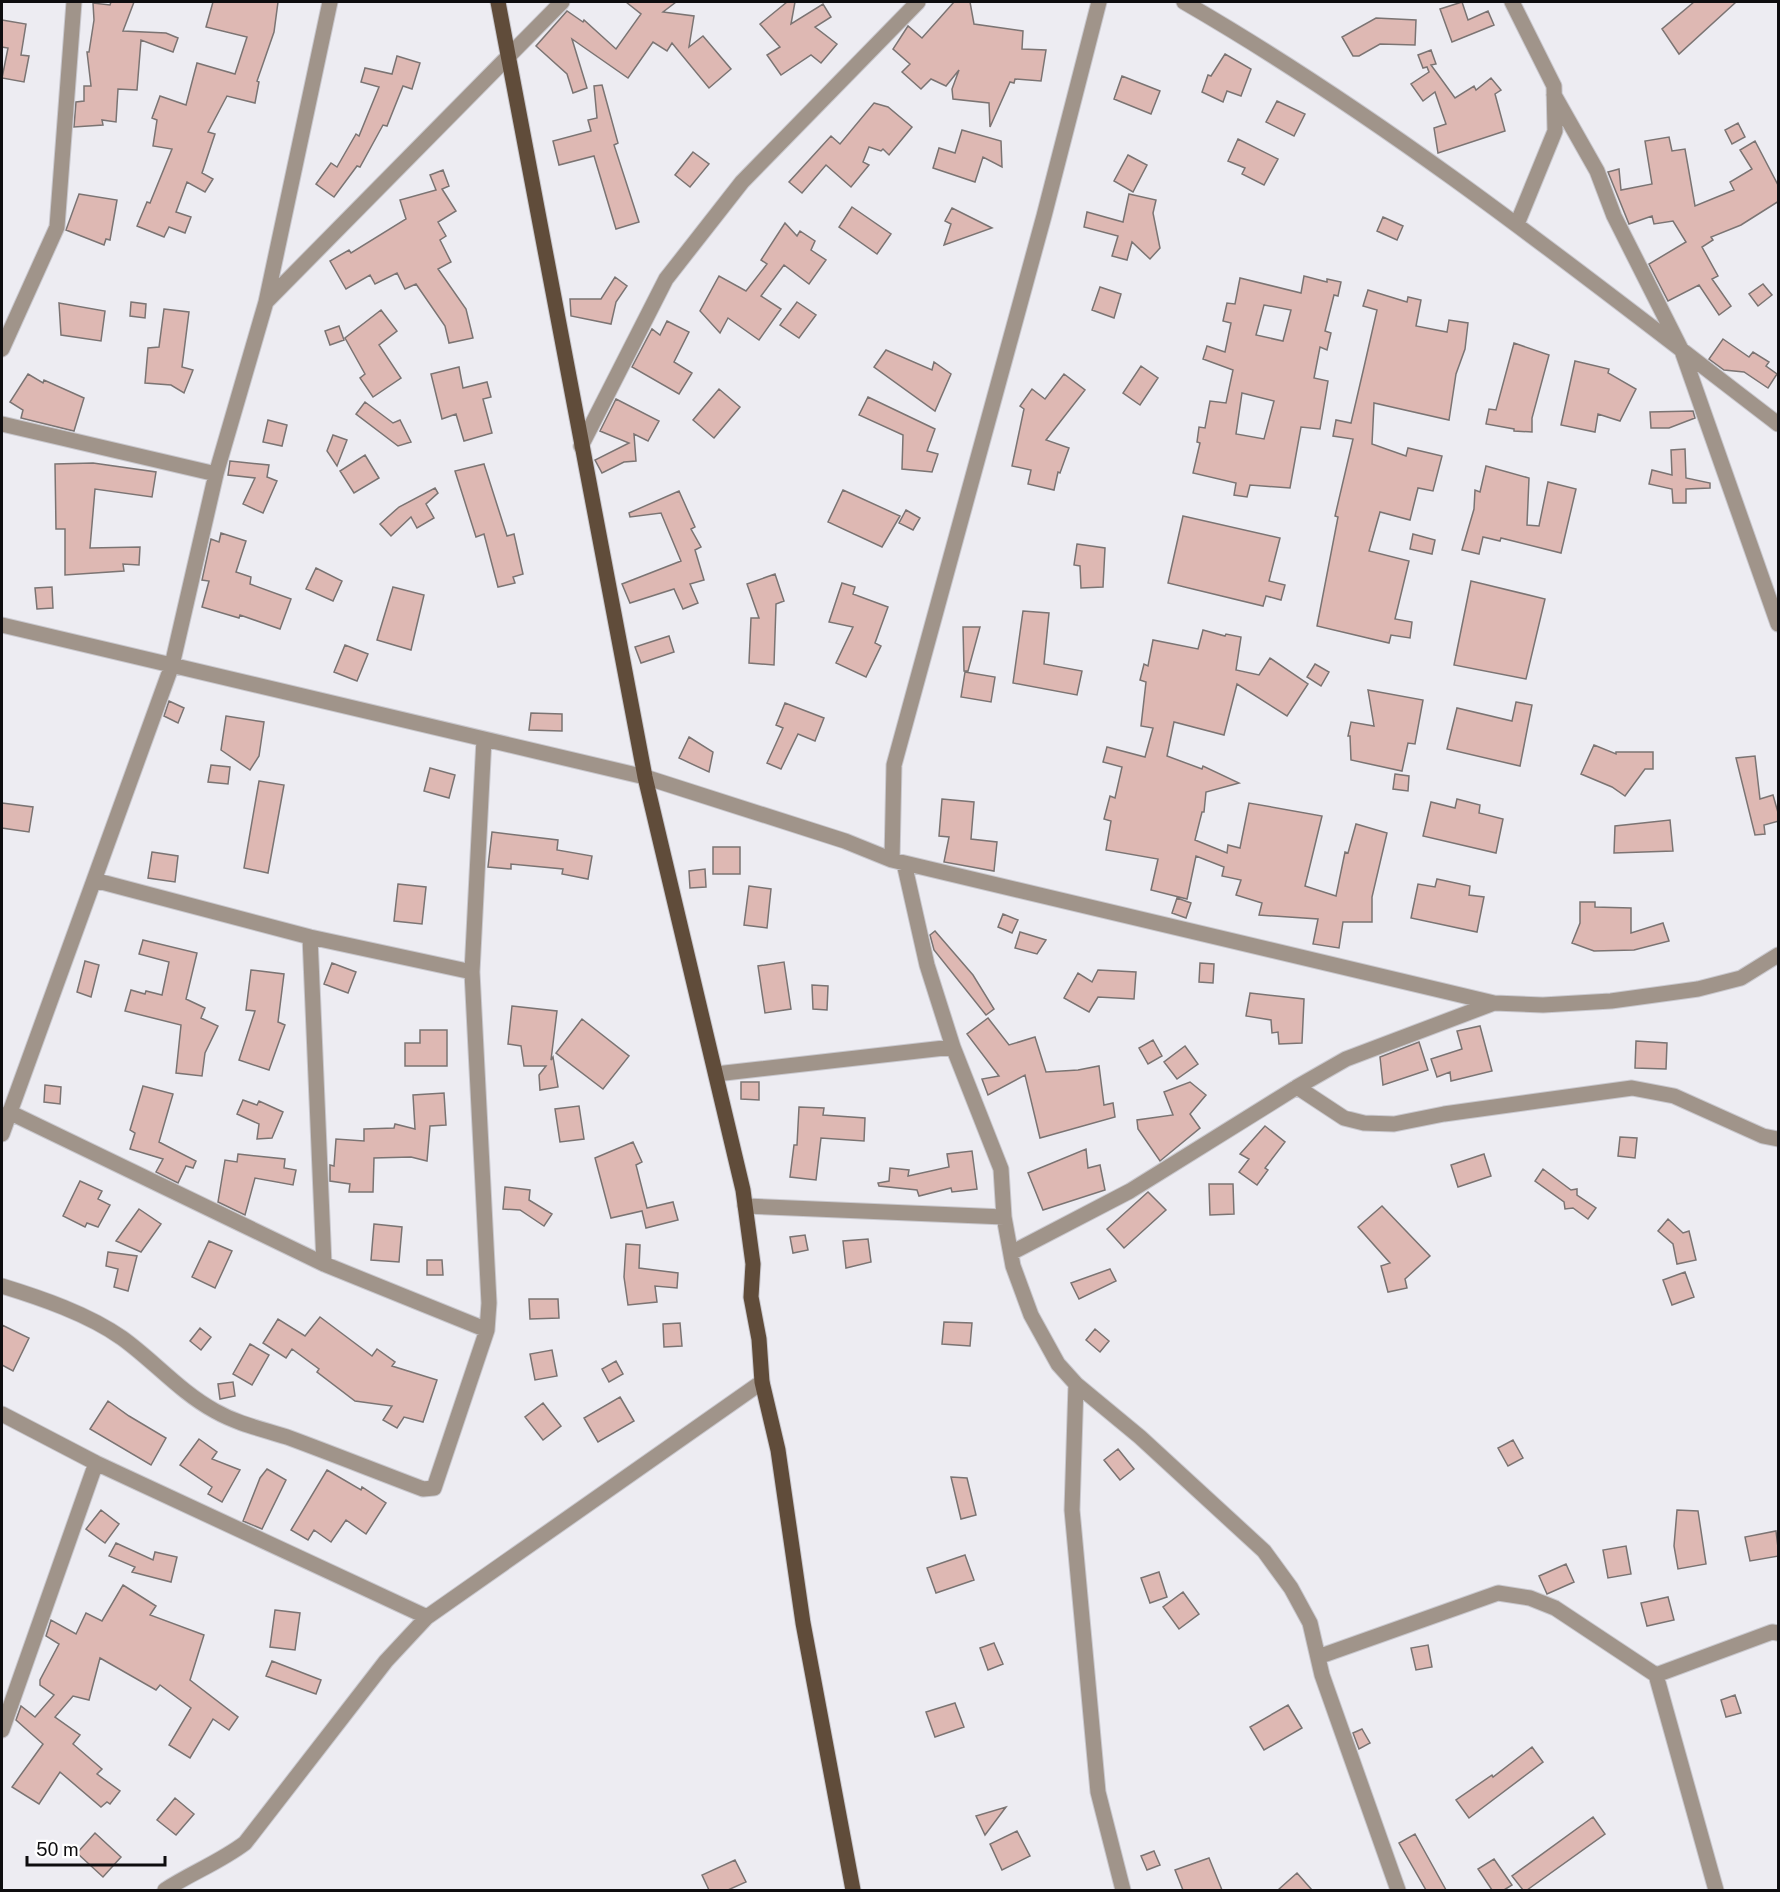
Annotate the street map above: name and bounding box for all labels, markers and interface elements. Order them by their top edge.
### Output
scale bar [27,1829,165,1867]
text: 50 m [36,1839,79,1860]

